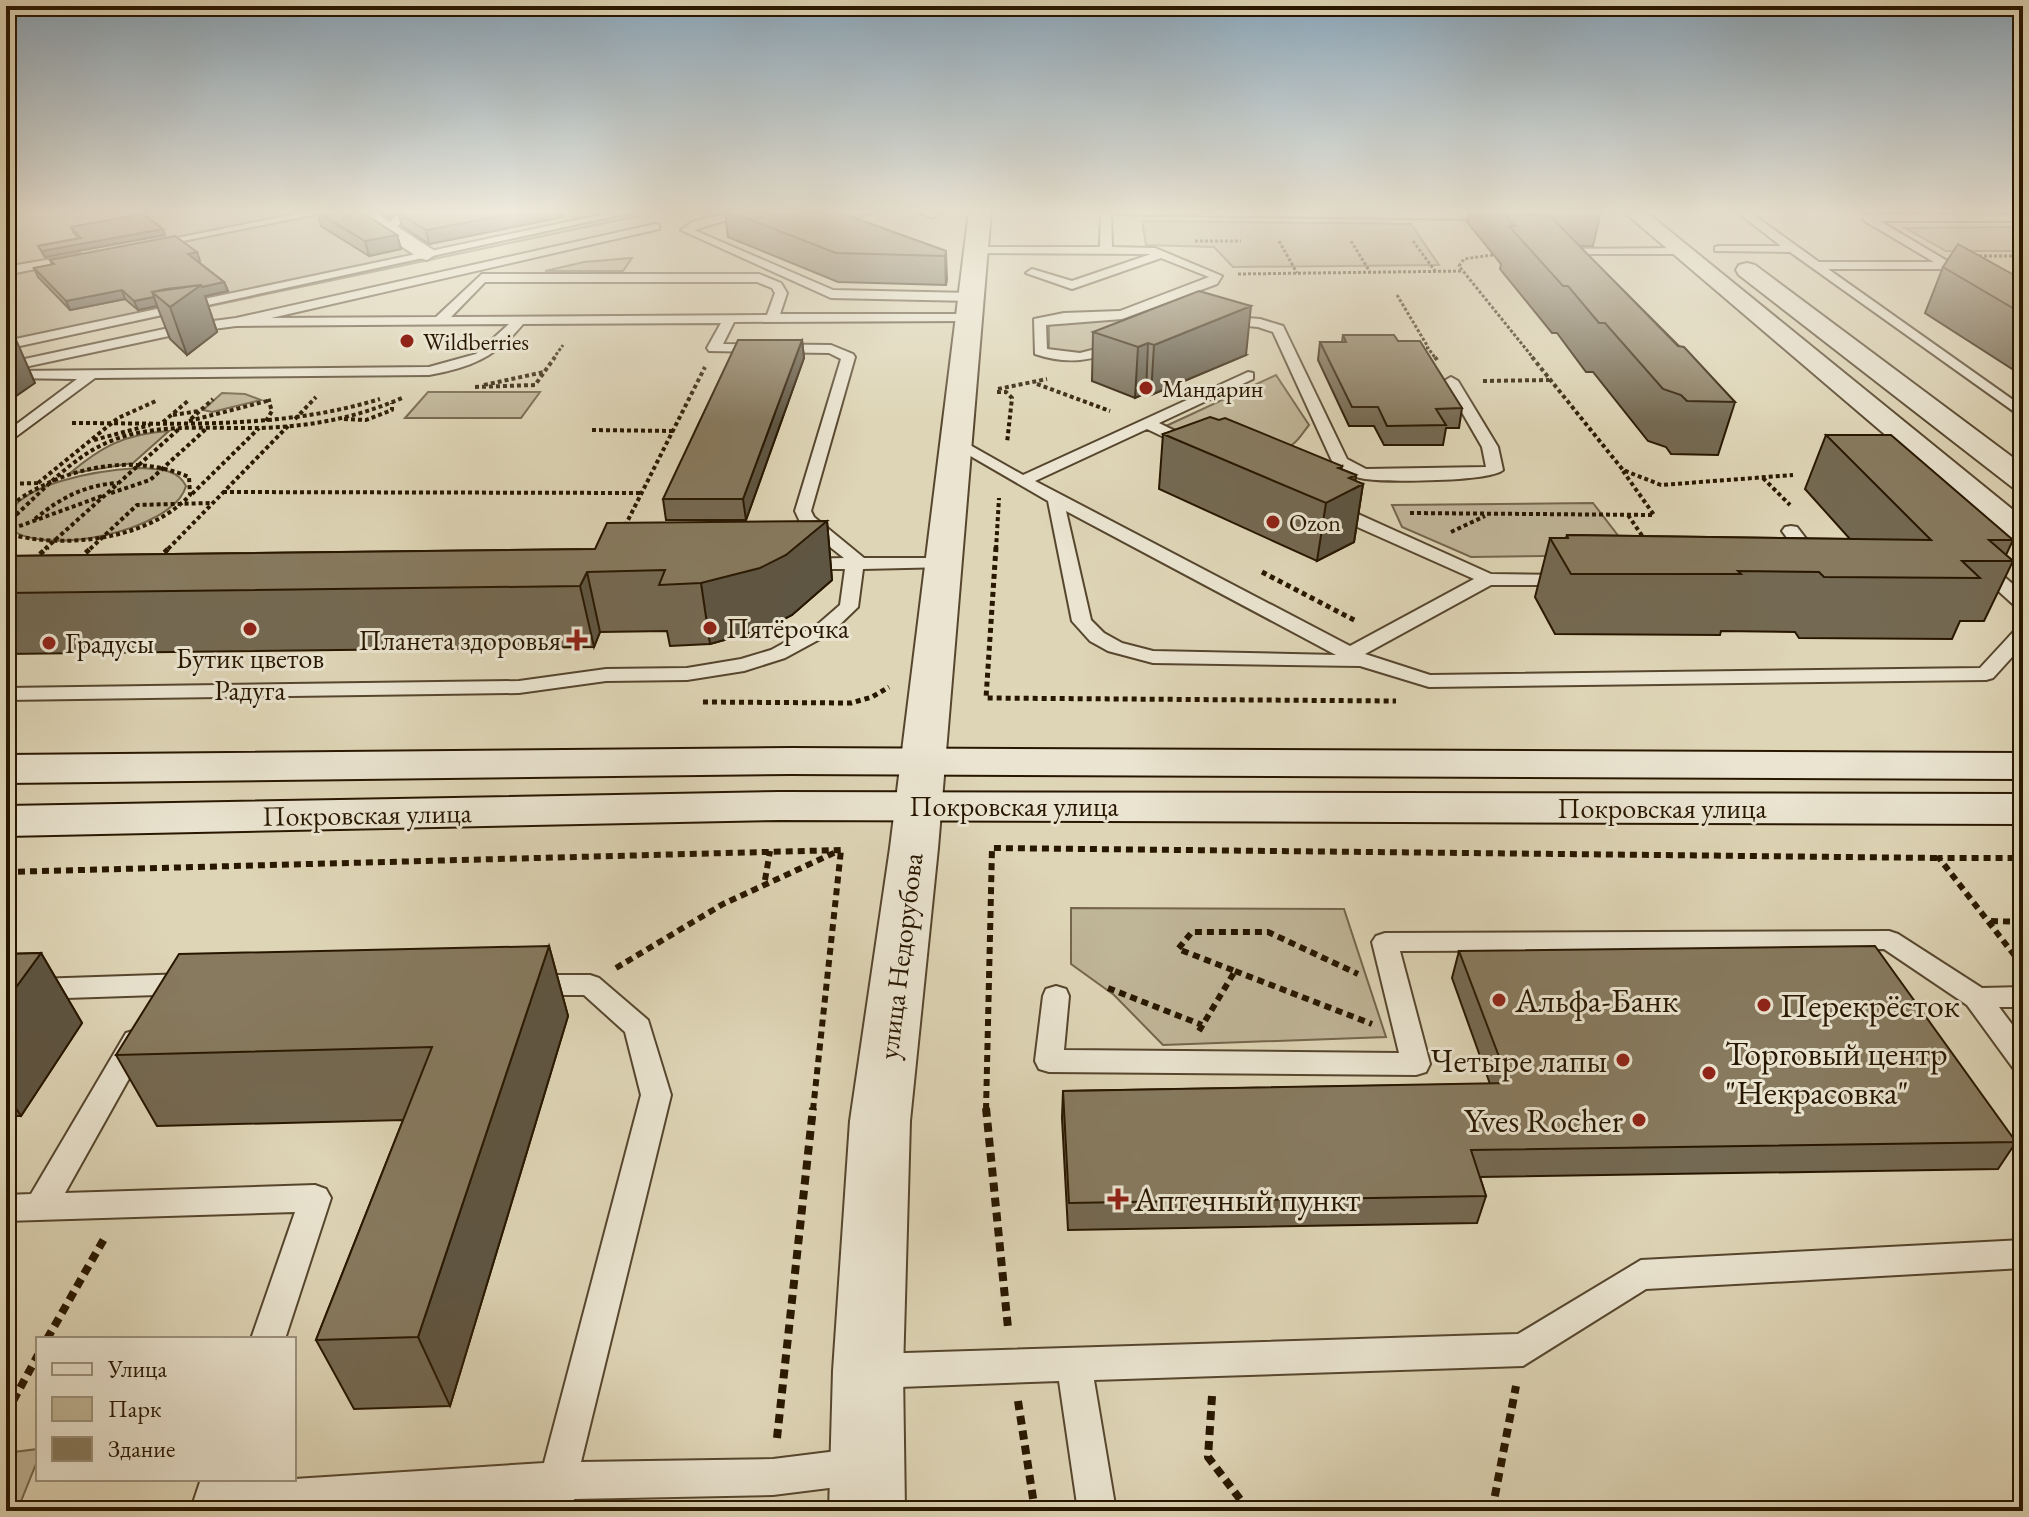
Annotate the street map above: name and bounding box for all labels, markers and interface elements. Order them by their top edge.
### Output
place label: Wildberries [423,326,529,357]
marker: Wildberries [398,332,416,350]
place label: Мандарин [1162,373,1263,404]
marker: Мандарин [1137,379,1155,397]
place label: Ozon [1289,507,1341,538]
marker: Ozon [1264,513,1282,531]
place label: Пятёрочка [726,610,850,646]
marker: Пятёрочка [701,619,719,637]
marker: Бутик цветов Радуга [241,620,259,638]
place label: Планета здоровья [358,622,561,658]
place label: Градусы [65,625,154,661]
marker: Планета здоровья [568,631,586,649]
marker: Градусы [40,634,58,652]
place label: Бутик цветов Радуга [176,640,324,708]
street label: Покровская улица [909,788,1119,824]
street label: Покровская улица [1557,790,1767,826]
street label: Покровская улица [262,794,473,834]
street label: улица Недорубова [869,850,931,1061]
place label: Альфа-Банк [1514,978,1678,1022]
place label: Перекрёсток [1780,983,1960,1027]
marker: Альфа-Банк [1490,991,1508,1009]
marker: Перекрёсток [1755,996,1773,1014]
place label: Торговый центр "Некрасовка" [1725,1031,1948,1114]
place label: Четыре лапы [1430,1038,1607,1082]
marker: Четыре лапы [1614,1051,1632,1069]
marker: Торговый центр "Некрасовка" [1700,1064,1718,1082]
place label: Yves Rocher [1464,1098,1624,1142]
marker: Yves Rocher [1630,1111,1648,1129]
place label: Аптечный пункт [1133,1177,1360,1221]
marker: Аптечный пункт [1109,1190,1127,1208]
legend [36,1337,296,1481]
text: Улица [107,1353,167,1384]
text: Парк [108,1393,162,1424]
text: Здание [108,1433,175,1464]

